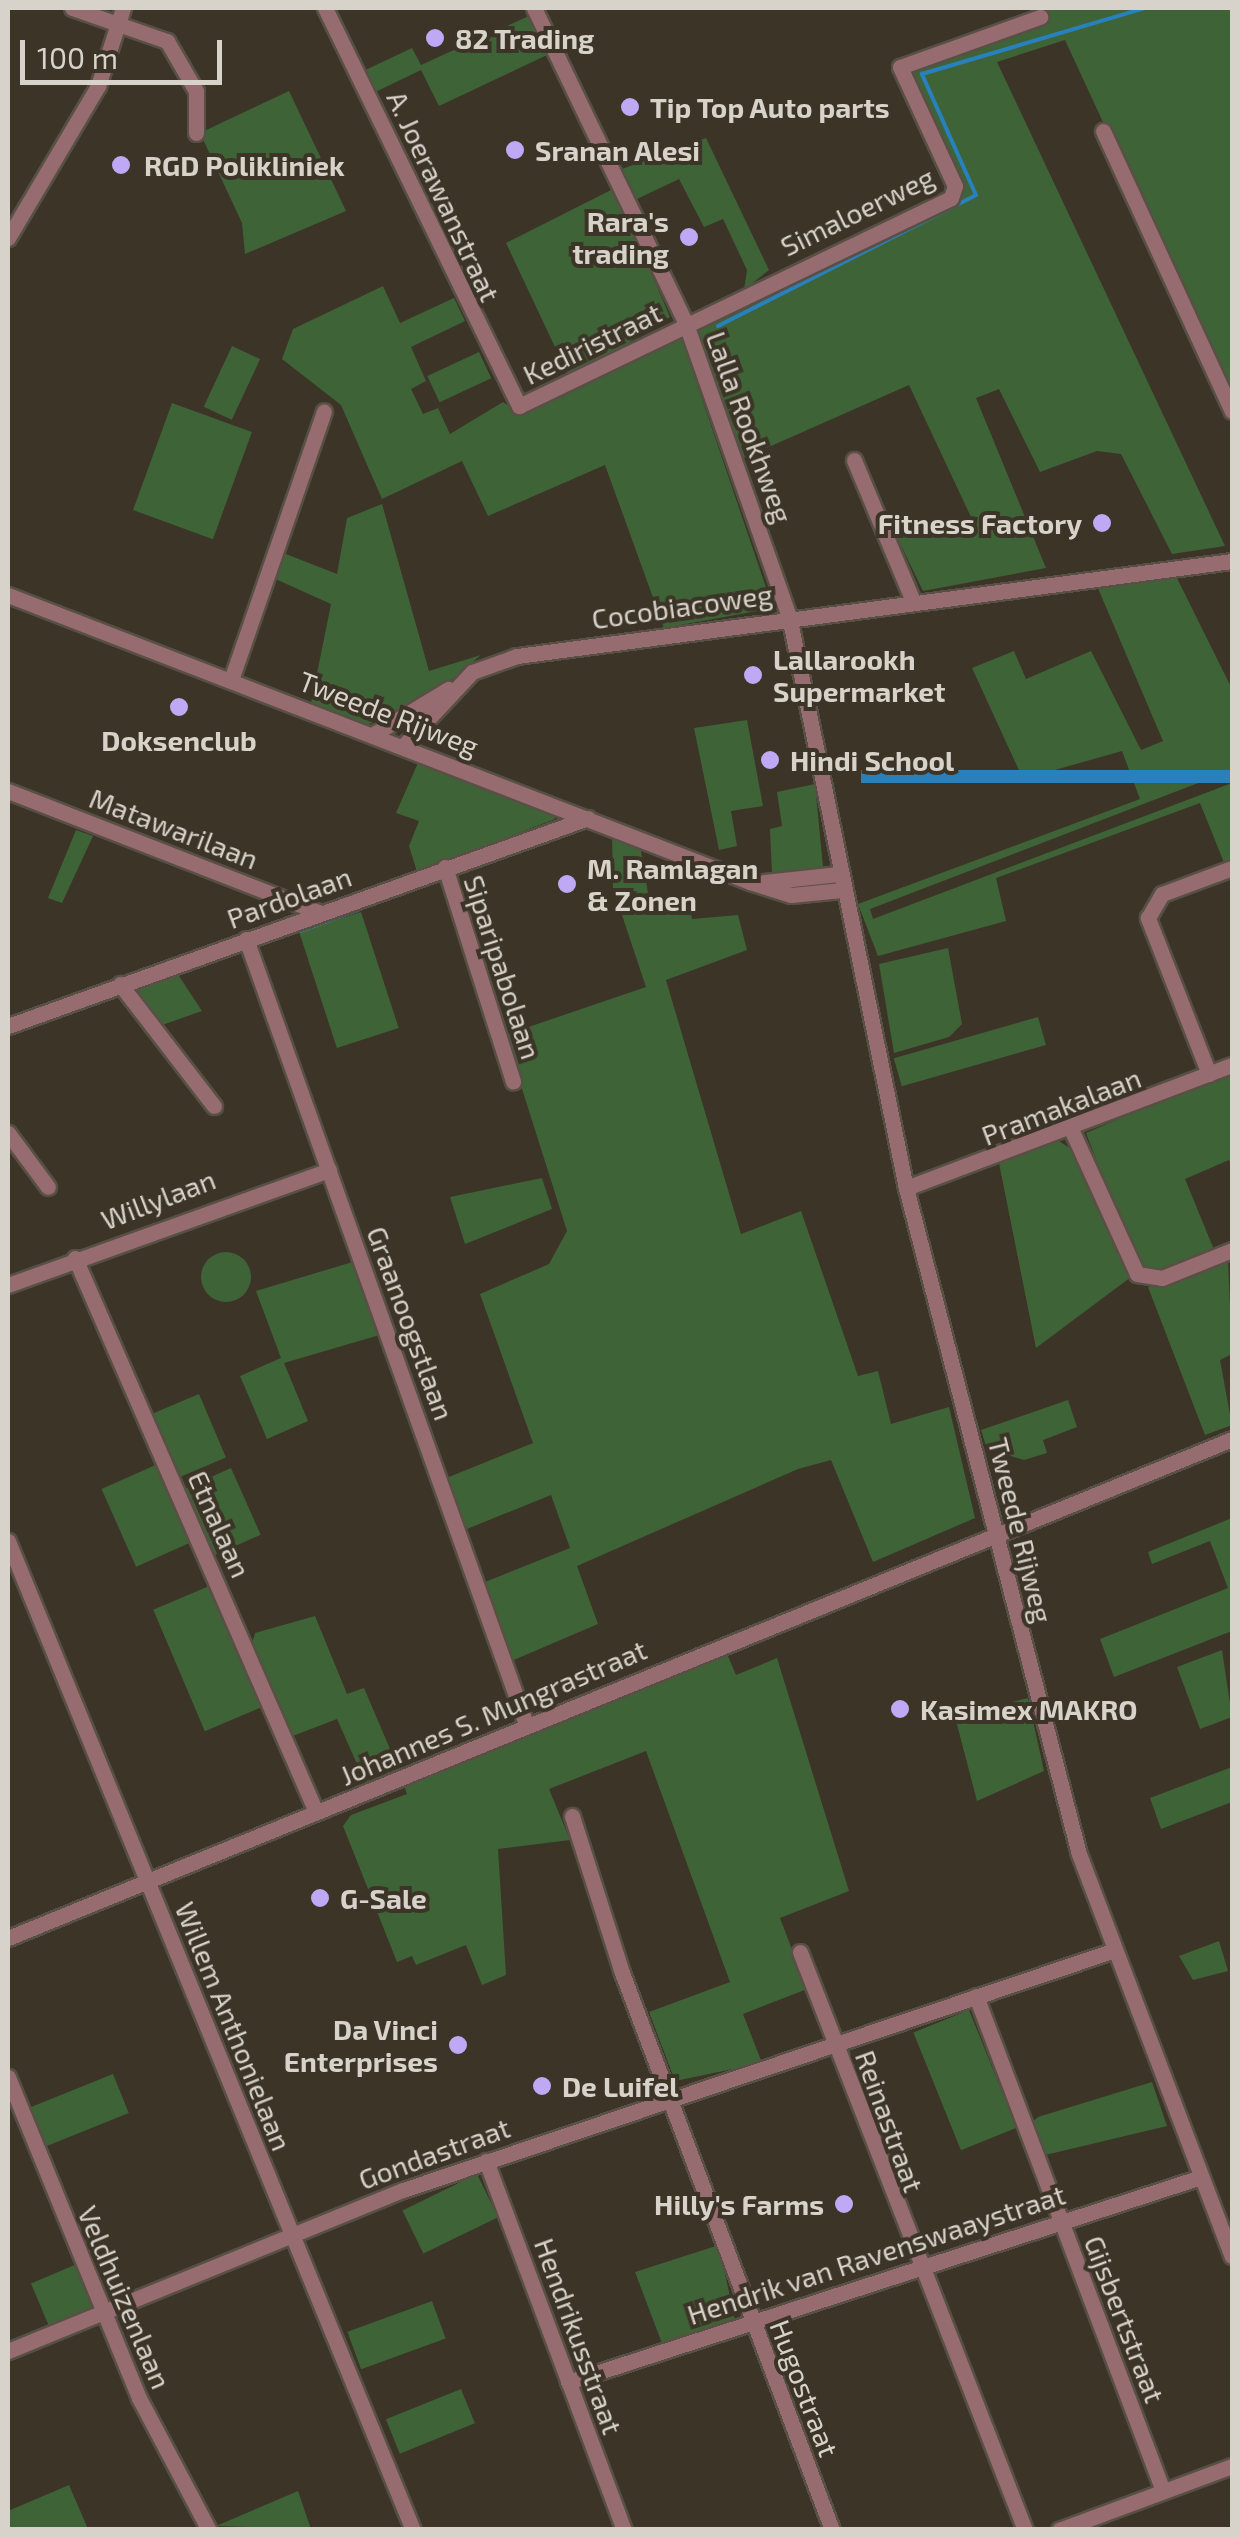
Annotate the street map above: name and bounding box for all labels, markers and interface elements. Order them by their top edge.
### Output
scale bar [25,20,228,82]
place label: 82 Trading [455,21,595,55]
marker: 82 Trading [424,27,446,49]
text: 100 m [37,39,118,75]
street label: A. Joerawanstraat [380,85,508,307]
place label: Tip Top Auto parts [650,90,891,124]
marker: Tip Top Auto parts [619,96,641,118]
place label: Sranan Alesi [535,133,701,167]
marker: Sranan Alesi [504,139,526,161]
place label: RGD Polikliniek [144,148,345,182]
marker: RGD Polikliniek [108,152,134,178]
street label: Simaloerweg [775,159,939,263]
place label: Rara's trading [572,204,669,270]
marker: Rara's trading [678,226,700,248]
street label: Kediristraat [517,295,667,391]
street label: Lalla Rookhweg [700,327,800,527]
place label: Fitness Factory [878,506,1082,540]
marker: Fitness Factory [1091,512,1113,534]
street label: Cocobiacoweg [589,577,775,635]
place label: Lallarookh Supermarket [773,642,946,708]
street label: Tweede Rijweg [295,663,483,763]
marker: Lallarookh Supermarket [742,664,764,686]
marker: Doksenclub [168,696,190,718]
place label: Doksenclub [101,723,257,757]
place label: Hindi School [790,743,954,777]
marker: Hindi School [759,749,781,771]
street label: Matawarilaan [85,780,263,876]
place label: M. Ramlagan & Zonen [587,851,758,917]
street label: Pardolaan [222,859,356,935]
street label: Siparipabolaan [457,871,549,1063]
marker: M. Ramlagan & Zonen [556,873,578,895]
street label: Pramakalaan [977,1060,1145,1152]
street label: Willylaan [96,1162,220,1236]
street label: Graanoogstlaan [360,1222,462,1424]
street label: Tweede Rijweg [982,1434,1060,1626]
street label: Etnalaan [182,1465,258,1583]
street label: Johannes S. Mungrastraat [335,1632,651,1792]
place label: Kasimex MAKRO [920,1692,1138,1726]
marker: Kasimex MAKRO [889,1698,911,1720]
place label: G-Sale [340,1881,427,1915]
marker: G-Sale [309,1887,331,1909]
street label: Willem Anthonielaan [169,1896,299,2156]
place label: Da Vinci Enterprises [284,2012,438,2078]
marker: Da Vinci Enterprises [447,2034,469,2056]
street label: Reinastraat [849,2046,931,2196]
place label: De Luifel [562,2069,678,2103]
marker: De Luifel [531,2075,553,2097]
street label: Gondastraat [354,2110,514,2196]
street label: Hendrik van Ravenswaaystraat [682,2177,1070,2331]
place label: Hilly's Farms [654,2187,824,2221]
marker: Hilly's Farms [833,2193,855,2215]
street label: Veldhuizenlaan [71,2200,179,2394]
street label: Gijsbertstraat [1078,2231,1172,2407]
street label: Hendrikusstraat [528,2233,630,2439]
street label: Hugostraat [764,2315,846,2461]

